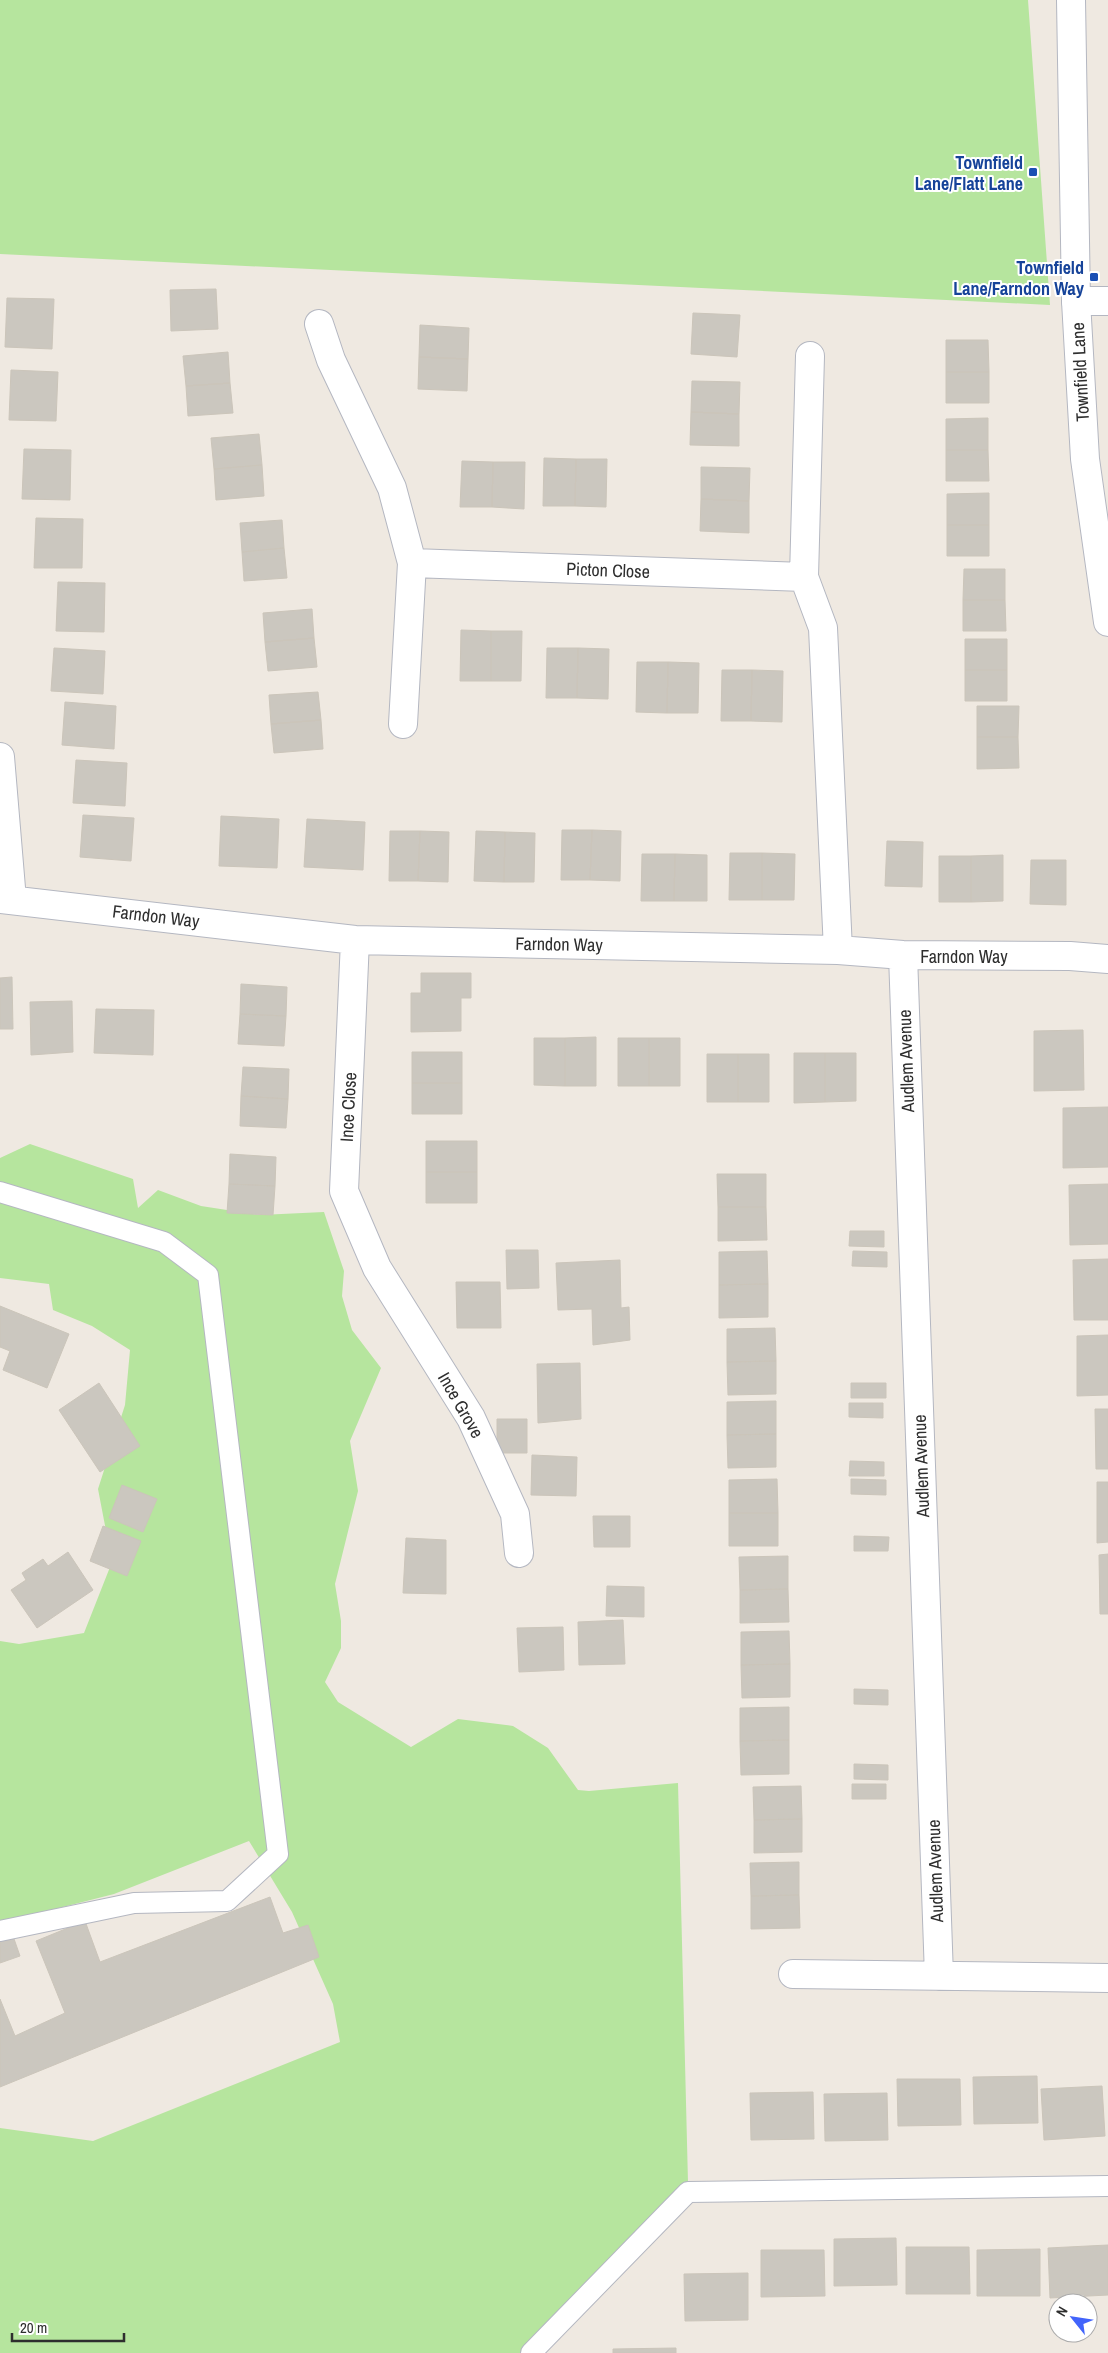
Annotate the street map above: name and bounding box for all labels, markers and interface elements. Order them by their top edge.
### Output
place label: Townfield Lane/Flatt Lane [915,150,1023,196]
marker: Townfield Lane/Flatt Lane [1027,166,1039,178]
place label: Townfield Lane/Farndon Way [953,255,1085,301]
marker: Townfield Lane/Farndon Way [1088,271,1100,283]
street label: Townfield Lane [1065,322,1095,422]
street label: Picton Close [566,556,650,584]
street label: Farndon Way [111,898,201,934]
street label: Farndon Way [515,931,603,957]
street label: Farndon Way [920,944,1008,969]
street label: Audlem Avenue [892,1009,920,1114]
street label: Ince Close [334,1072,362,1142]
street label: Ince Grove [432,1367,490,1443]
street label: Audlem Avenue [907,1414,935,1519]
street label: Audlem Avenue [921,1819,949,1924]
north arrow [1048,2293,1098,2343]
text: N [1052,2303,1072,2320]
scale bar [12,2310,125,2342]
text: 20 m [20,2317,47,2338]

